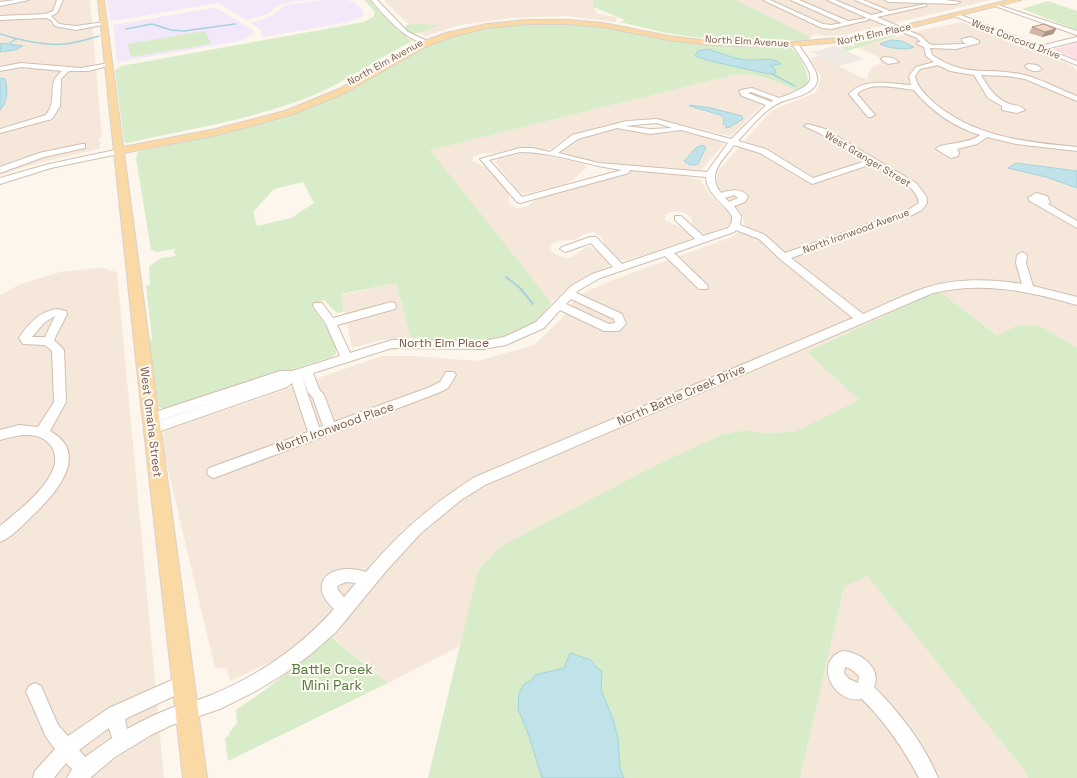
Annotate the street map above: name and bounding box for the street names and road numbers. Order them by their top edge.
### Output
street label: West Concord Drive [970,16,1062,62]
street label: North Elm Place [836,20,912,48]
street label: North Elm Avenue [705,32,790,50]
street label: North Elm Avenue [345,36,425,88]
street label: West Granger Street [823,128,914,190]
street label: North Ironwood Avenue [801,206,911,256]
street label: North Elm Place [399,335,489,351]
street label: North Battle Creek Drive [614,361,748,429]
street label: West Omaha Street [136,366,166,478]
street label: North Ironwood Place [274,398,396,456]

